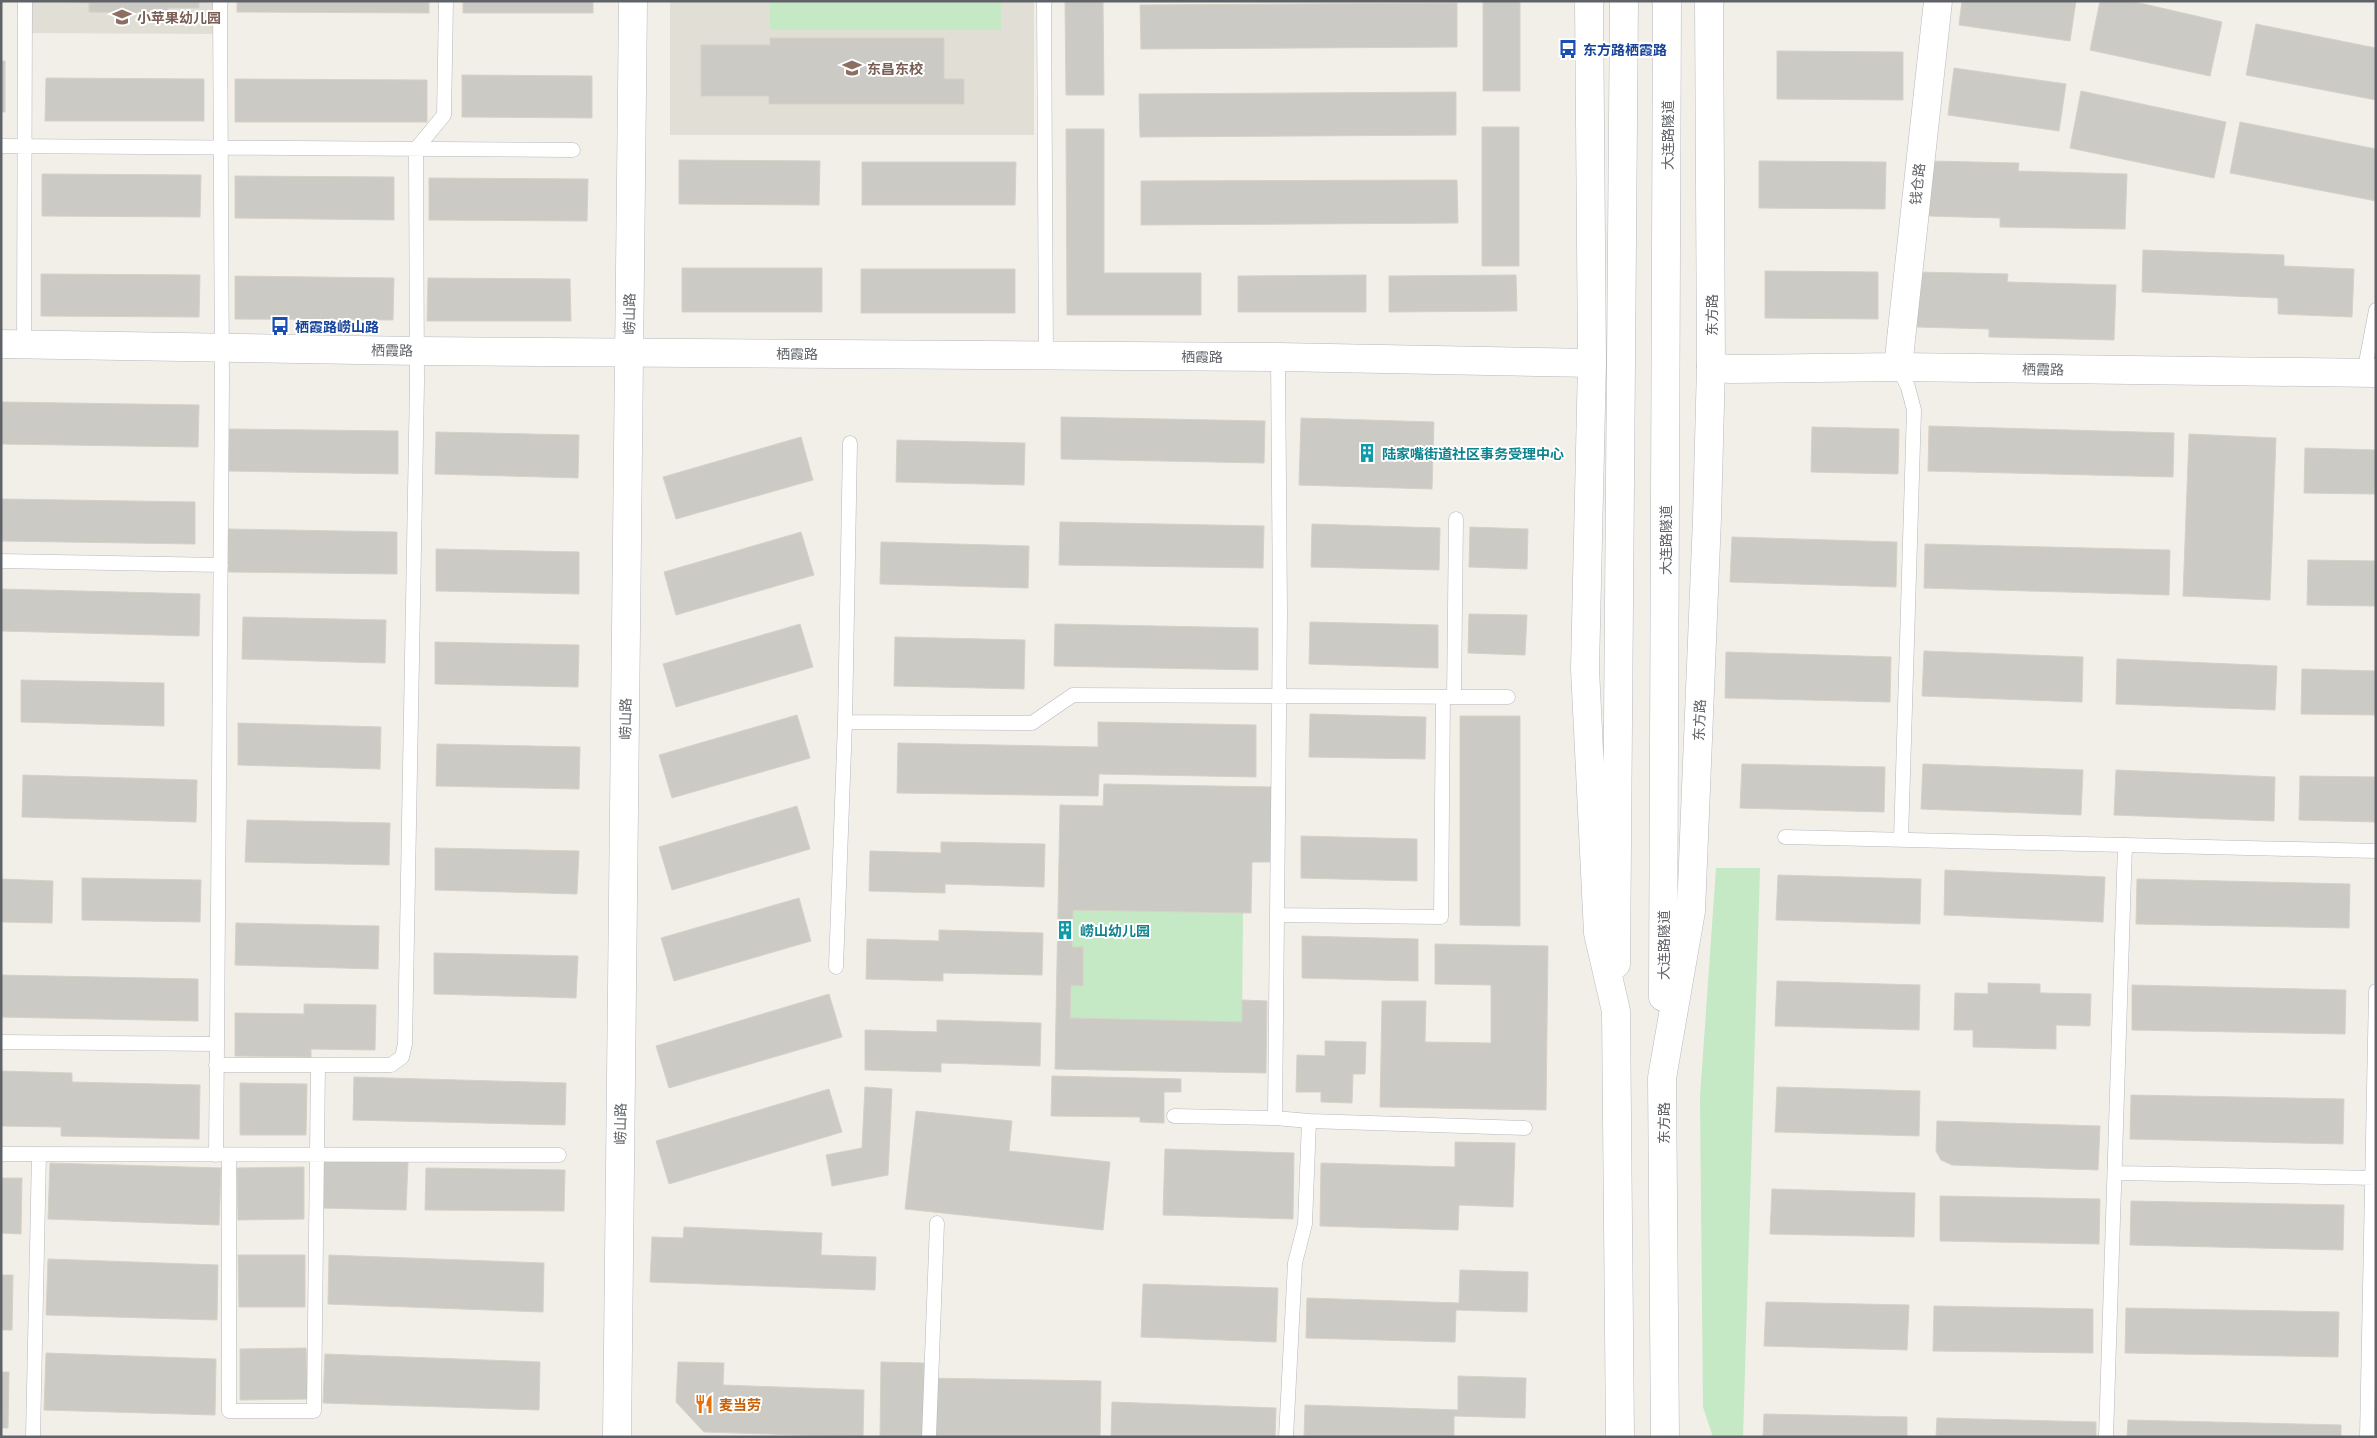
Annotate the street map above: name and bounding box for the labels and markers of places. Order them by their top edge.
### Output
school or university icon: 小苹果幼儿园 [111,6,133,28]
place label: 小苹果幼儿园 [137,9,221,26]
bus stop icon: 东方路栖霞路 [1557,38,1579,60]
place label: 东方路栖霞路 [1583,41,1667,58]
school or university icon: 东昌东校 [841,57,863,79]
place label: 东昌东校 [867,60,923,77]
bus stop icon: 栖霞路崂山路 [269,315,291,337]
place label: 栖霞路崂山路 [295,318,379,335]
building icon: 陆家嘴街道社区事务受理中心 [1356,442,1378,464]
place label: 陆家嘴街道社区事务受理中心 [1382,445,1564,462]
building icon: 崂山幼儿园 [1054,919,1076,941]
place label: 崂山幼儿园 [1080,922,1150,939]
restaurant icon: 麦当劳 [693,1393,715,1415]
place label: 麦当劳 [719,1396,761,1413]

